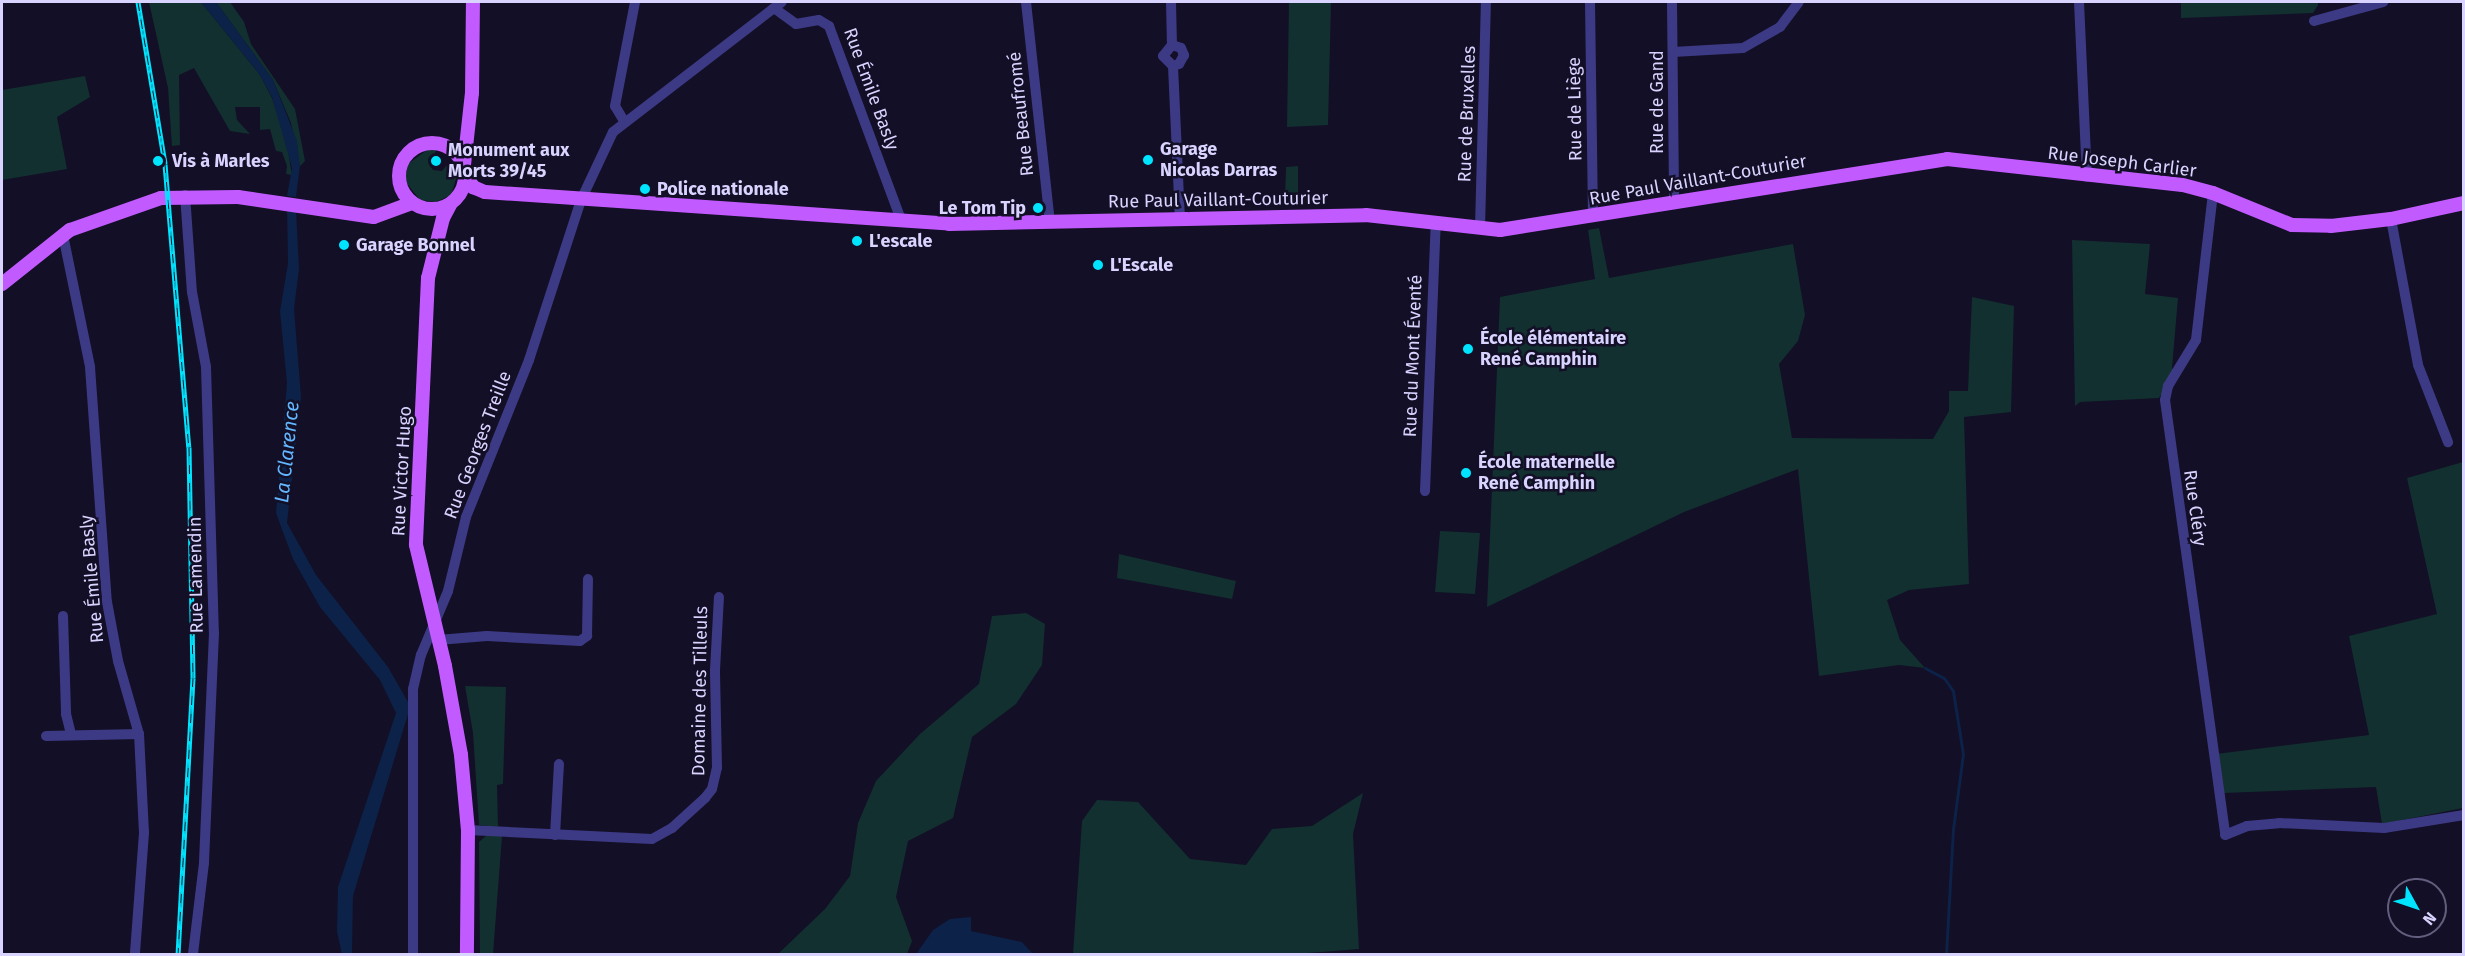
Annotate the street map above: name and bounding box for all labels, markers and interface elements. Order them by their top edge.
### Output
street label: Rue Émile Basly [839,25,903,153]
street label: Rue de Bruxelles [1454,45,1480,183]
street label: Rue de Gand [1646,50,1668,154]
street label: Rue Beaufromé [1004,51,1038,177]
street label: Rue de Liège [1563,57,1587,161]
place label: Garage Nicolas Darras [1160,139,1277,182]
place label: Monument aux Morts 39/45 [448,140,569,182]
street label: Rue Joseph Carlier [2046,142,2198,182]
place label: Vis à Marles [172,150,270,172]
street label: Rue Paul Vaillant-Couturier [1588,150,1808,210]
marker: Vis à Marles [149,152,167,170]
marker: Garage Nicolas Darras [1141,153,1155,167]
marker: Monument aux Morts 39/45 [429,154,443,168]
place label: Police nationale [657,178,789,200]
marker: Police nationale [638,182,652,196]
street label: Rue Paul Vaillant-Couturier [1108,187,1328,213]
place label: Le Tom Tip [939,197,1026,219]
marker: Le Tom Tip [1031,201,1045,215]
place label: L'escale [869,230,932,252]
place label: Garage Bonnel [356,234,475,256]
marker: L'escale [850,234,864,248]
marker: Garage Bonnel [337,238,351,252]
place label: L'Escale [1110,254,1173,276]
marker: L'Escale [1091,258,1105,272]
street label: Rue du Mont Éventé [1399,274,1427,438]
place label: École élémentaire René Camphin [1480,328,1626,370]
marker: École élémentaire René Camphin [1461,342,1475,356]
street label: Rue Georges Treille [440,368,516,522]
water label: La Clarence [270,400,304,504]
street label: Rue Victor Hugo [388,405,416,537]
place label: École maternelle René Camphin [1478,452,1615,494]
marker: École maternelle René Camphin [1459,466,1473,480]
street label: Rue Cléry [2179,469,2211,547]
street label: Rue Émile Basly [76,514,108,644]
street label: Rue Lamendin [184,516,208,634]
street label: Domaine des Tilleuls [688,606,712,776]
north arrow [2387,878,2447,938]
text: N [2419,908,2440,929]

